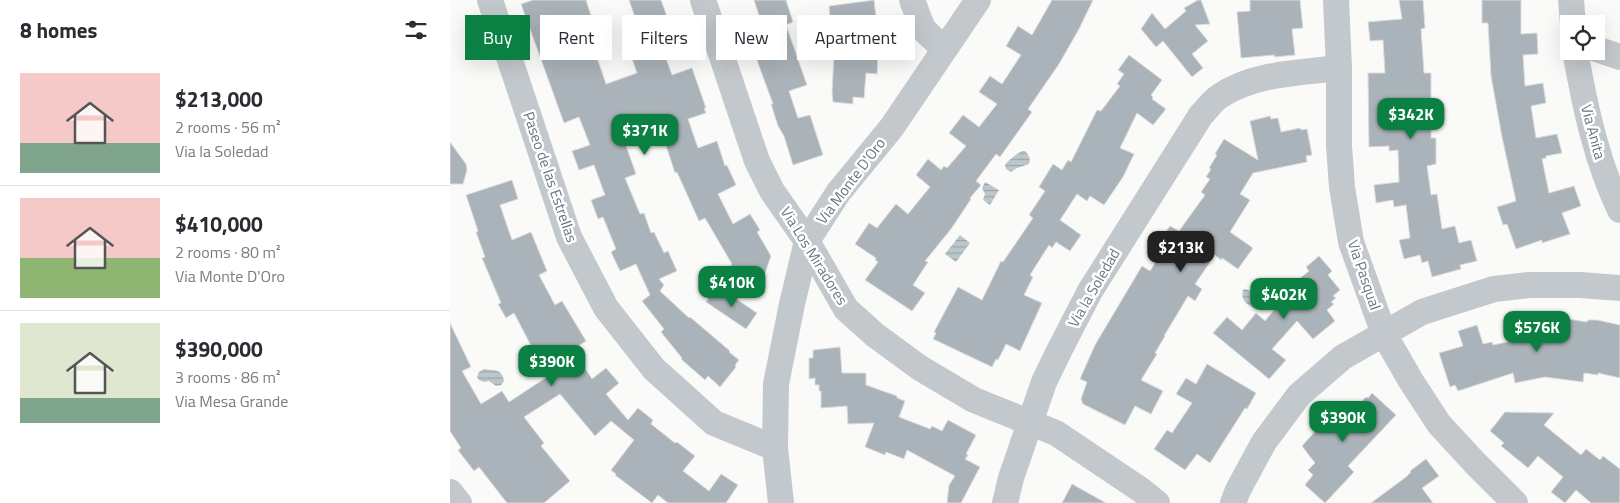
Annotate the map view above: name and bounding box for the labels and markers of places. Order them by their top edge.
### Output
pin: $342K [1376,98,1446,140]
pin: $371K [610,114,680,156]
pin: $213K [1146,230,1216,273]
pin: $410K [697,266,767,308]
pin: $402K [1249,278,1319,320]
pin: $576K [1502,310,1572,353]
pin: $390K [517,344,587,387]
pin: $390K [1308,400,1378,443]

